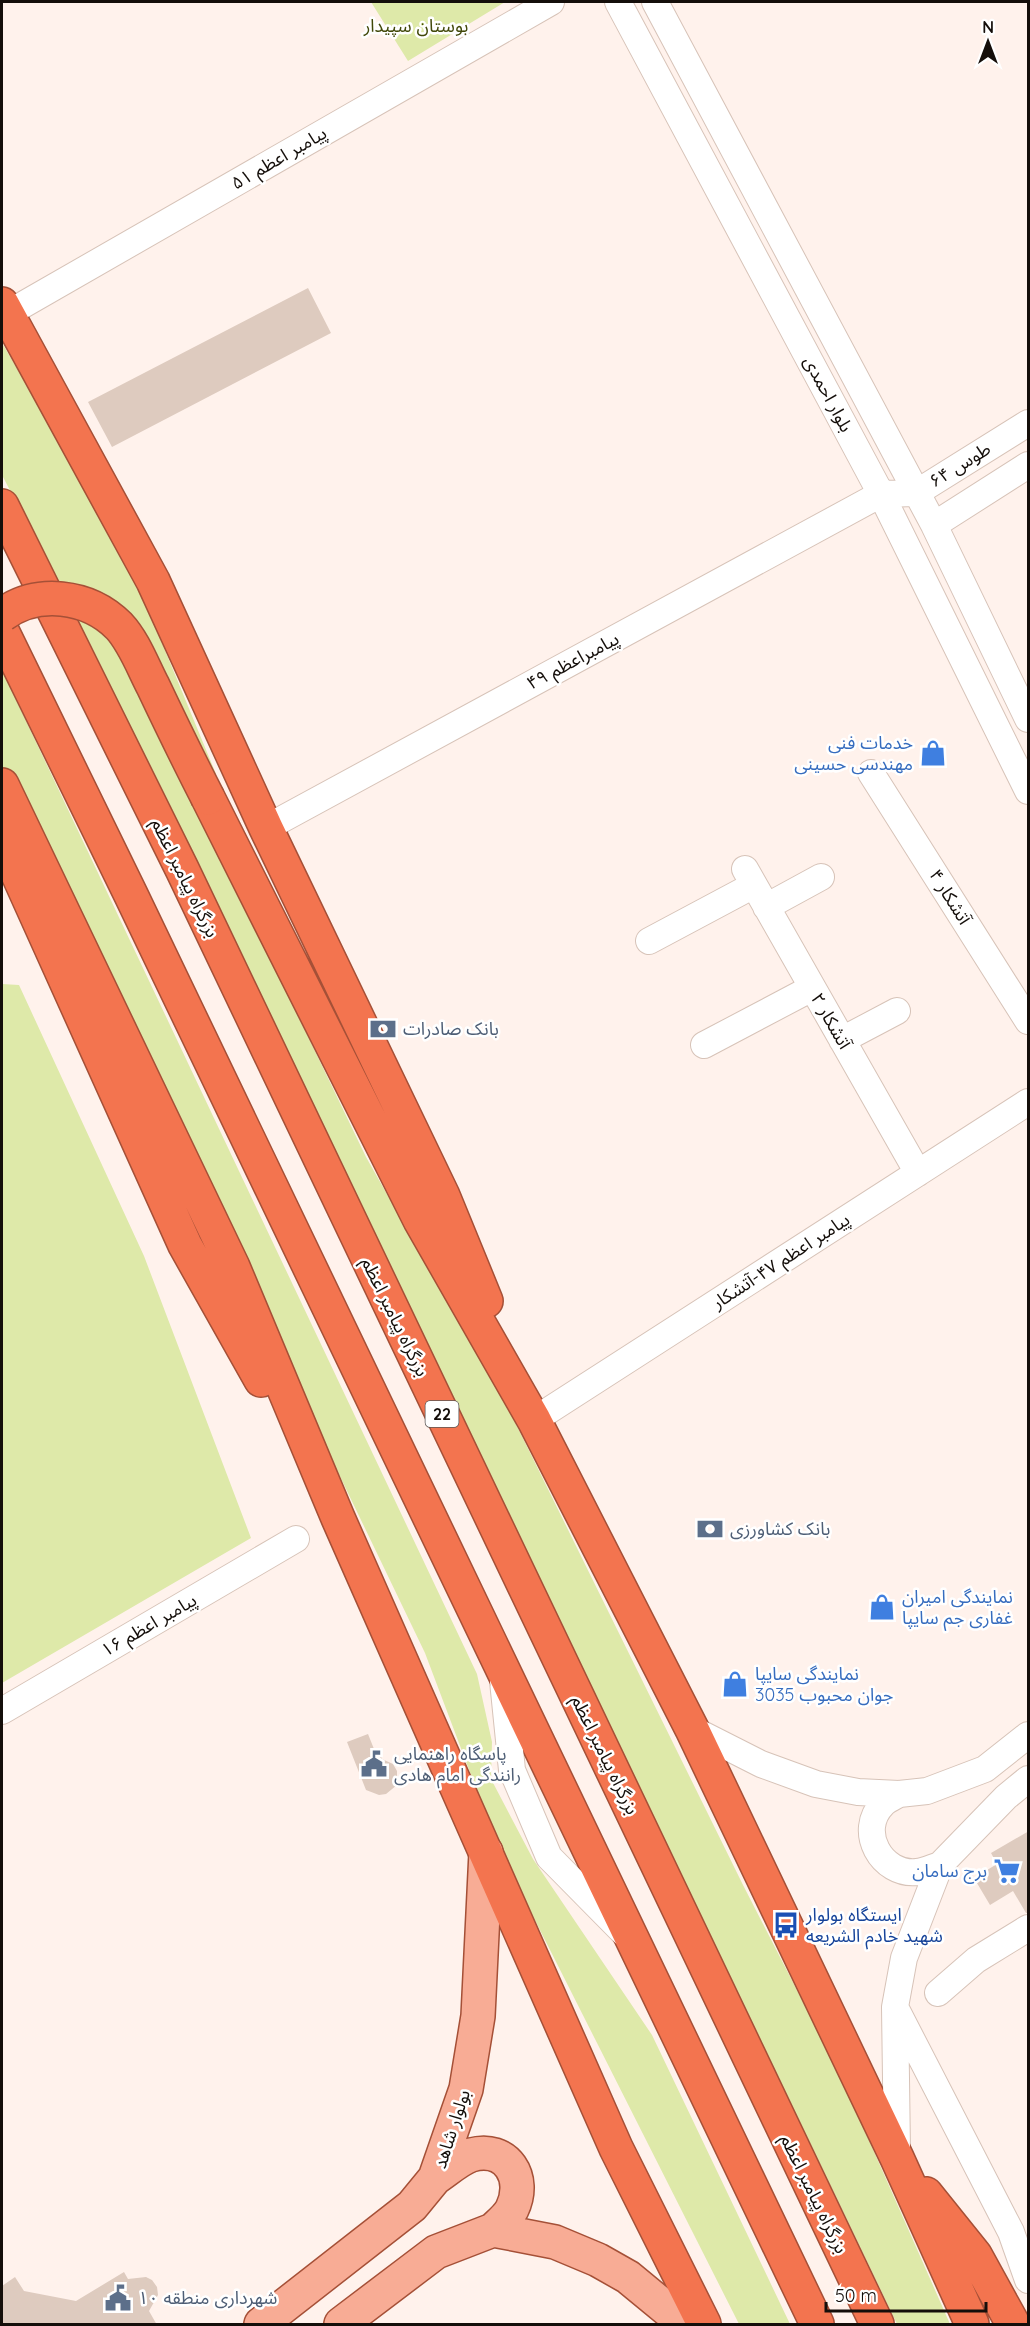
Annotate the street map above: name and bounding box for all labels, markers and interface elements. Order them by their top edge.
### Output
north arrow [958,12,1018,72]
park label: بوستان سپیدار [363,14,468,37]
text: N [982,17,994,37]
street label: پیامبر اعظم ۵۱ [227,121,332,196]
street label: بلوار احمدی [799,352,858,436]
street label: طوس ۶۴ [925,437,995,492]
street label: پیامبراعظم ۴۹ [523,627,624,696]
place label: خدمات فنی مهندسی حسینی [794,731,913,775]
shop icon: خدمات فنی مهندسی حسینی [918,738,948,768]
street label: بزرگراه پیامبر اعظم [145,814,224,942]
street label: آتشکار ۴ [924,865,977,929]
street label: آتشکار ۲ [806,989,857,1054]
bank icon: بانک صادرات [368,1014,398,1044]
place label: بانک صادرات [403,1017,499,1040]
street label: پیامبر اعظم ۴۷-آتشکار [707,1207,855,1316]
street label: بزرگراه پیامبر اعظم [355,1253,434,1381]
road number: 22 [426,1401,458,1427]
bank icon: بانک کشاورزی [695,1514,725,1544]
place label: بانک کشاورزی [730,1517,830,1540]
place label: نمایندگی امیران غفاری جم سایپا [902,1585,1013,1631]
street label: پیامبر اعظم ۱۶ [97,1588,202,1663]
shop icon: نمایندگی امیران غفاری جم سایپا [867,1592,897,1622]
place label: نمایندگی سایپا جوان محبوب 3035 [755,1662,893,1706]
shop icon: نمایندگی سایپا جوان محبوب 3035 [720,1669,750,1699]
street label: بزرگراه پیامبر اعظم [565,1691,644,1819]
place label: پاسگاه راهنمایی رانندگی امام هادی [394,1742,521,1789]
public building icon: پاسگاه راهنمایی رانندگی امام هادی [359,1749,389,1779]
supermarket icon: برج سامان [992,1856,1022,1886]
place label: برج سامان [912,1859,987,1884]
place label: ایستگاه بولوار شهید خادم الشریعه [805,1903,943,1950]
bus stop icon: ایستگاه بولوار شهید خادم الشریعه [771,1910,801,1940]
street label: بولوار شاهد [428,2086,475,2171]
street label: بزرگراه پیامبر اعظم [774,2130,853,2258]
scale bar [826,2275,986,2313]
public building icon: شهرداری منطقه ۱۰ [103,2283,133,2313]
text: 50 m [835,2284,877,2307]
place label: شهرداری منطقه ۱۰ [138,2286,277,2309]

